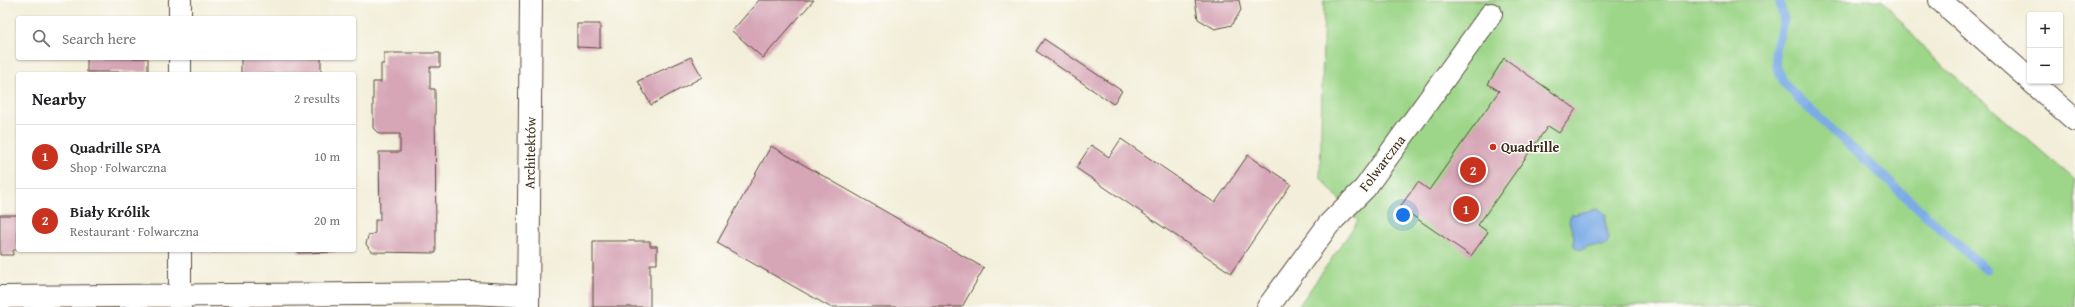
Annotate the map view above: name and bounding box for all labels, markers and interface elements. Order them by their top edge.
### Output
map controls [2027,12,2063,84]
button: + [2027,12,2063,48]
search box [16,16,356,60]
icon: search [30,27,52,49]
text: Search here [62,28,136,49]
button: − [2027,48,2063,84]
text: Nearby [32,86,86,111]
text: 2 results [294,89,340,108]
street label: Architektów [519,117,541,189]
street label: Folwarczna [1354,130,1410,195]
text: Quadrille SPA [70,137,161,158]
place label: Quadrille [1501,137,1560,157]
marker: Quadrille [1488,142,1498,152]
text: 1 [42,147,48,166]
text: 10 m [314,147,340,166]
pin: 2 [1460,155,1486,185]
text: Shop · Folwarczna [70,158,167,177]
pin: 1 [1453,194,1479,224]
text: Biały Królik [70,201,150,222]
your location [1393,205,1413,225]
text: 2 [42,211,48,230]
text: 20 m [314,211,340,230]
text: Restaurant · Folwarczna [70,222,199,241]

